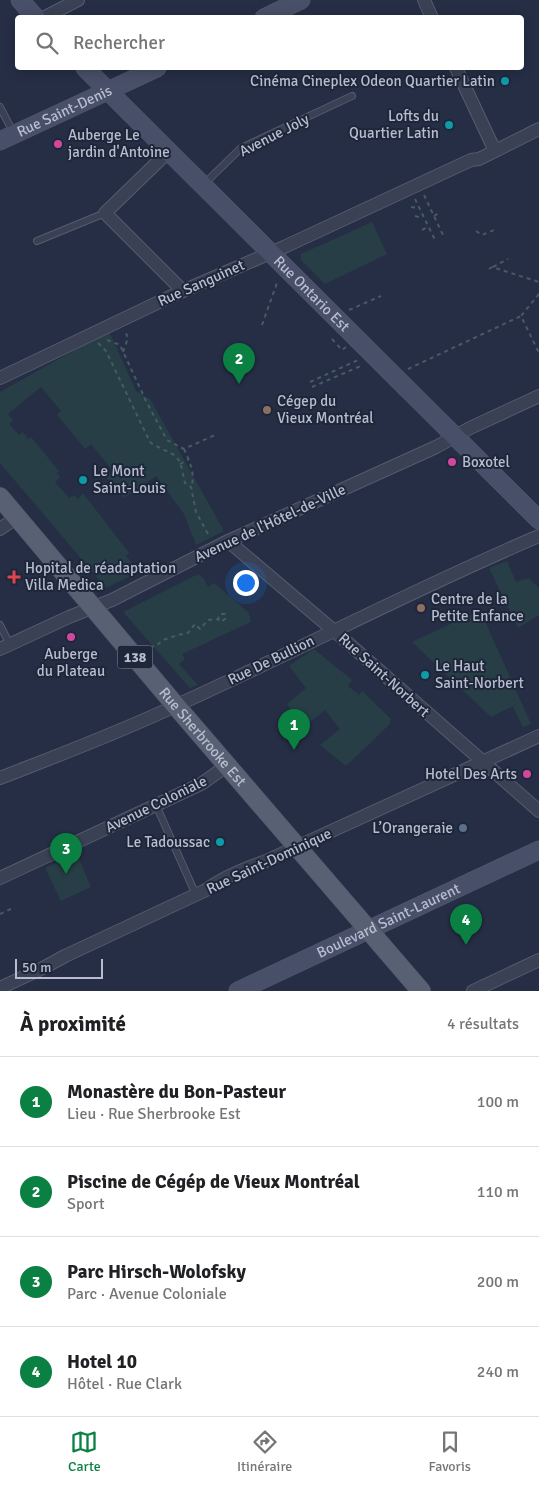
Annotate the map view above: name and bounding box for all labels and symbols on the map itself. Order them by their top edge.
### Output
place label: Cinéma Cineplex Odeon Quartier Latin [250,72,495,90]
marker: Cinéma Cineplex Odeon Quartier Latin [499,75,511,87]
street label: Rue Saint-Denis [14,81,115,141]
place label: Lofts du Quartier Latin [349,107,439,142]
street label: Avenue Joly [236,110,312,160]
marker: Lofts du Quartier Latin [443,119,455,131]
place label: Auberge Le jardin d'Antoine [68,126,170,161]
marker: Auberge Le jardin d'Antoine [52,138,64,150]
street label: Rue Ontario Est [270,252,354,335]
street label: Rue Sanguinet [155,256,247,310]
pin: 2 [223,343,255,384]
place label: Cégep du Vieux Montréal [277,392,374,427]
marker: Cégep du Vieux Montréal [261,404,273,416]
place label: Boxotel [462,453,510,471]
marker: Boxotel [446,456,458,468]
place label: Le Mont Saint-Louis [93,462,166,497]
marker: Le Mont Saint-Louis [77,474,89,486]
street label: Avenue de l'Hôtel-de-Ville [192,480,348,566]
place label: Hopital de réadaptation Villa Medica [25,559,176,594]
marker: Hopital de réadaptation Villa Medica [7,570,21,584]
your location [233,570,259,596]
place label: Centre de la Petite Enfance [431,590,524,625]
marker: Centre de la Petite Enfance [415,602,427,614]
street label: Rue Saint-Norbert [335,629,433,721]
marker: Auberge du Plateau [65,631,77,643]
street label: Rue De Bullion [225,631,317,689]
place label: Auberge du Plateau [37,645,105,680]
road number: 138 [118,646,152,669]
place label: Le Haut Saint-Norbert [435,657,524,692]
marker: Le Haut Saint-Norbert [419,669,431,681]
street label: Rue Sherbrooke Est [155,684,250,790]
pin: 1 [278,709,310,750]
place label: Hotel Des Arts [425,765,517,783]
marker: Hotel Des Arts [521,768,533,780]
street label: Avenue Coloniale [102,772,210,836]
place label: L’Orangeraie [372,819,453,837]
marker: L’Orangeraie [457,822,469,834]
street label: Rue Saint-Dominique [204,824,334,898]
pin: 3 [50,833,82,874]
place label: Le Tadoussac [126,833,210,851]
marker: Le Tadoussac [214,836,226,848]
street label: Boulevard Saint-Laurent [314,879,463,962]
pin: 4 [450,904,482,945]
scale bar [15,956,102,979]

